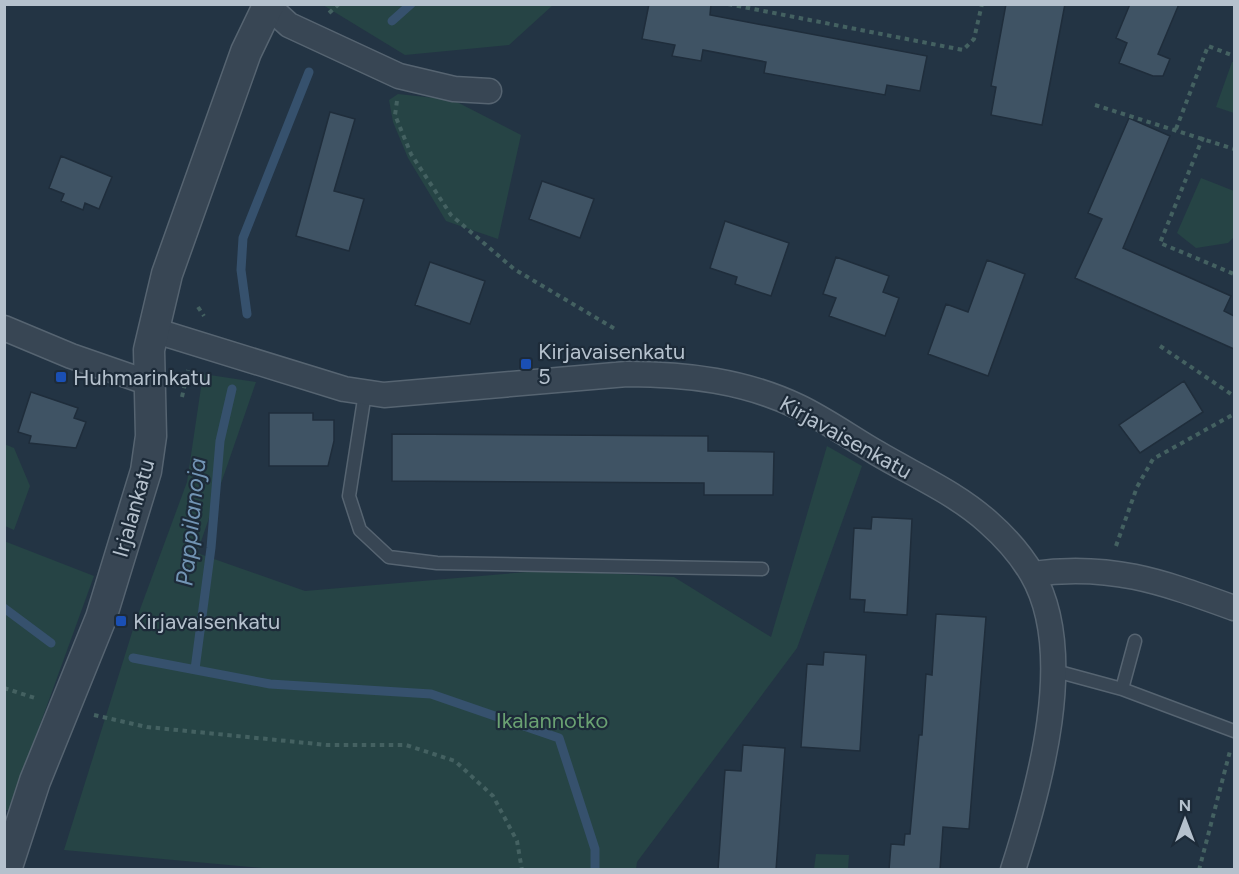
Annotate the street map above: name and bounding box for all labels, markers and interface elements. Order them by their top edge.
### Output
place label: Kirjavaisenkatu 5 [538,338,685,390]
marker: Kirjavaisenkatu 5 [519,357,533,371]
place label: Huhmarinkatu [73,364,211,391]
marker: Huhmarinkatu [54,370,68,384]
street label: Kirjavaisenkatu [775,390,917,485]
street label: Irjalankatu [107,456,160,560]
water label: Pappilanoja [169,456,212,587]
place label: Kirjavaisenkatu [133,608,280,635]
marker: Kirjavaisenkatu [114,614,128,628]
park label: Ikalannotko [496,707,608,734]
north arrow [1155,790,1215,850]
text: N [1179,796,1191,815]

